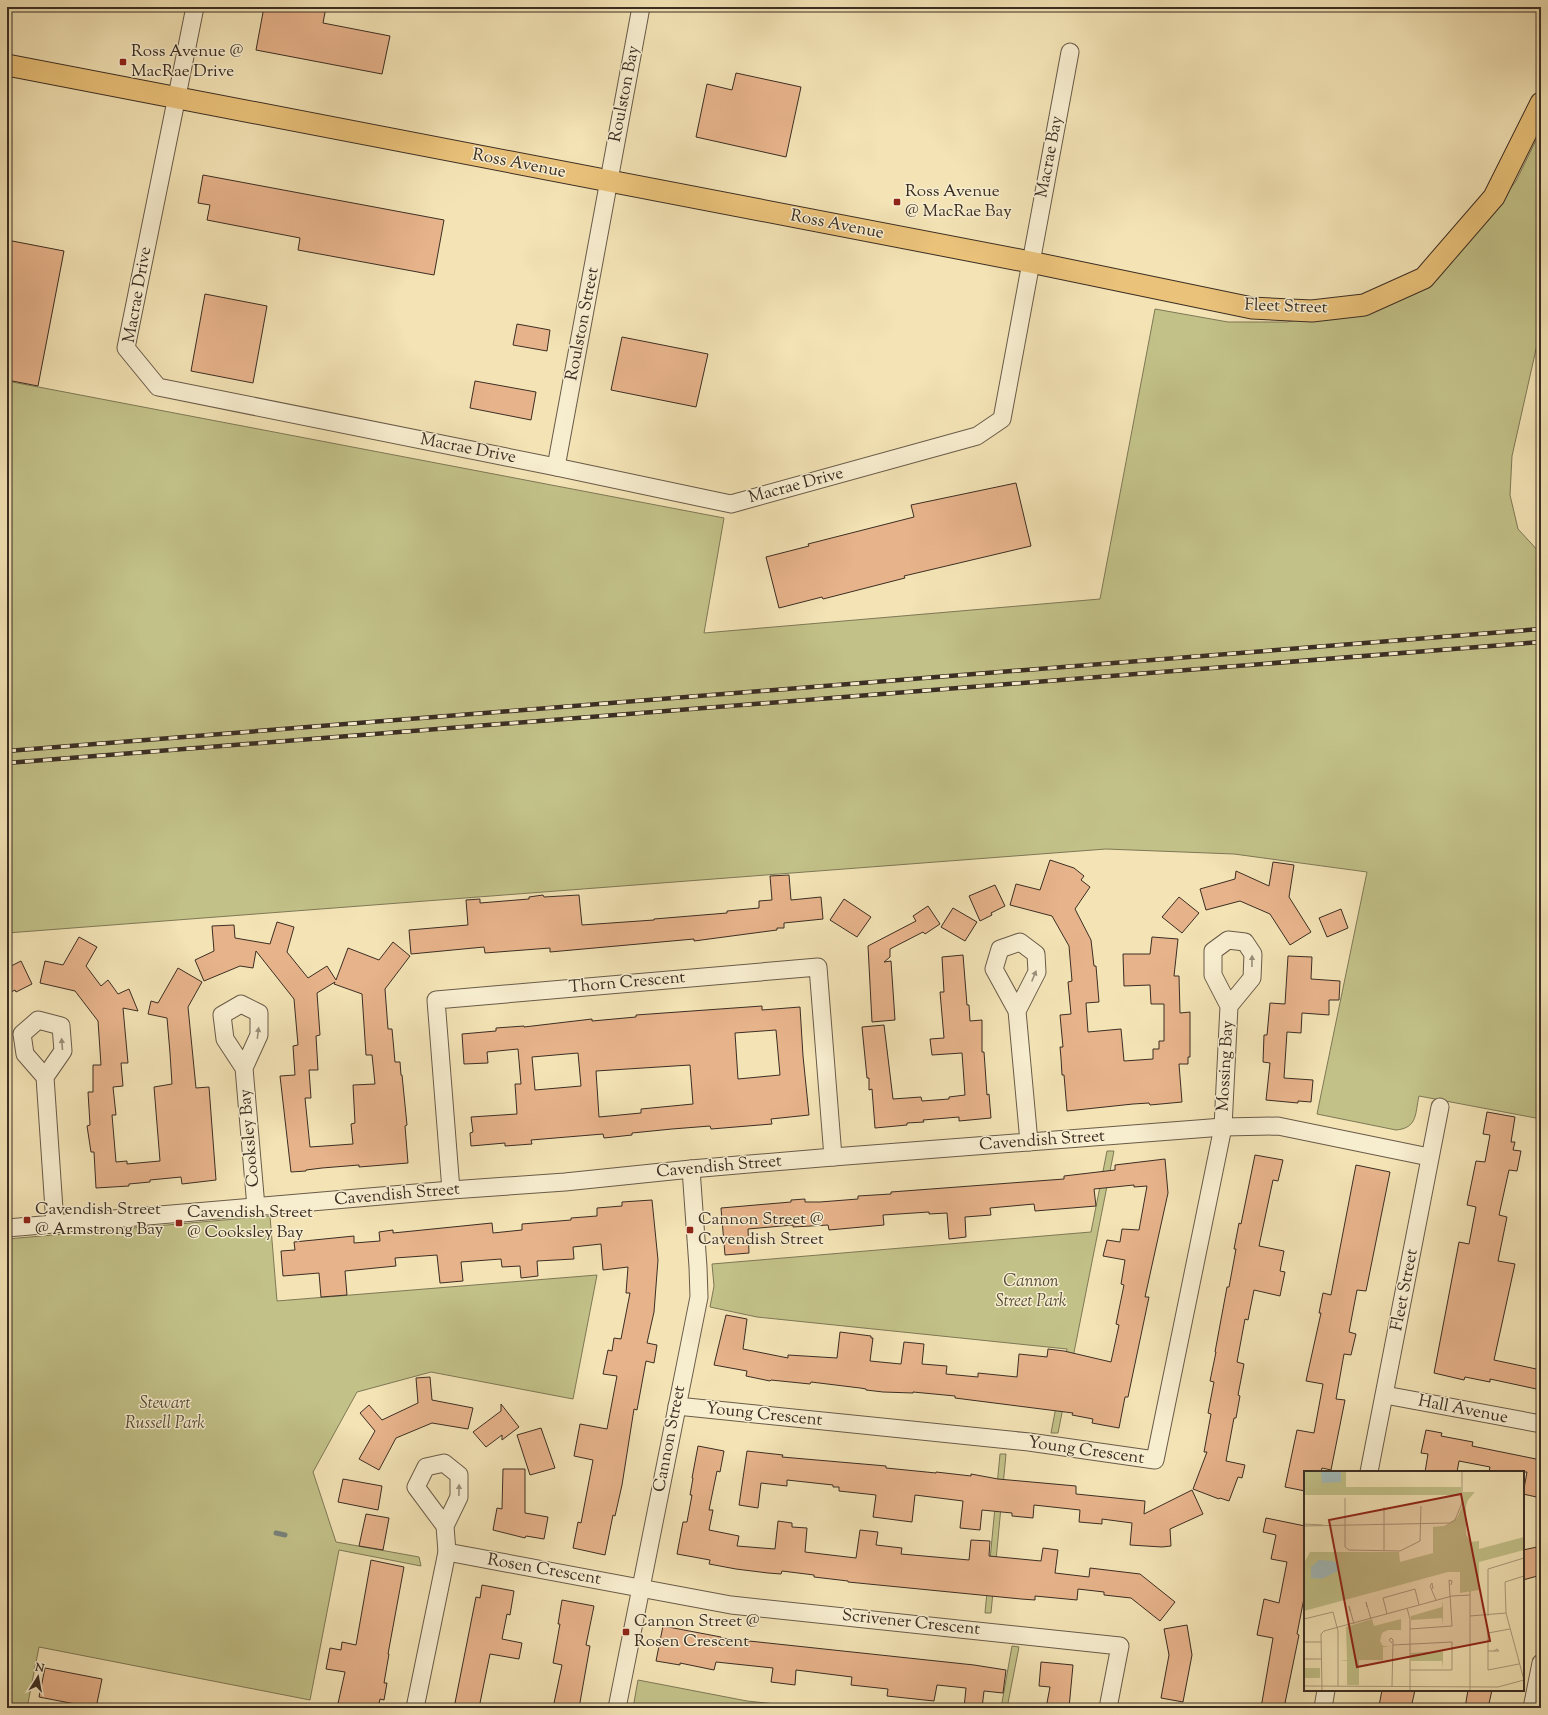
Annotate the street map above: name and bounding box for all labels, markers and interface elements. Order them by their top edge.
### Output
place label: Ross Avenue @ MacRae Drive [131,40,243,84]
street label: Roulston Bay [604,43,646,144]
marker: Ross Avenue @ MacRae Drive [118,57,128,67]
street label: Macrae Bay [1030,113,1070,200]
street label: Ross Avenue [470,143,568,185]
place label: Ross Avenue @ MacRae Bay [905,180,1012,224]
marker: Ross Avenue @ MacRae Bay [892,197,902,207]
street label: Ross Avenue [788,204,886,246]
street label: Macrae Drive [118,245,158,345]
street label: Roulston Street [560,265,606,383]
street label: Fleet Street [1244,294,1328,320]
street label: Macrae Drive [418,428,518,470]
street label: Macrae Drive [746,462,846,510]
one-way arrow [1249,955,1256,967]
street label: Thorn Crescent [568,966,686,1000]
one-way arrow [1032,970,1038,982]
street label: Mossing Bay [1212,1019,1240,1112]
one-way arrow [255,1026,261,1039]
one-way arrow [59,1038,66,1050]
street label: Cooksley Bay [234,1087,266,1188]
street label: Cavendish Street [978,1125,1106,1157]
street label: Cavendish Street [655,1150,783,1184]
street label: Cavendish Street [333,1178,461,1212]
place label: Cavendish Street @ Armstrong Bay [35,1198,164,1242]
place label: Cavendish Street @ Cooksley Bay [187,1201,313,1245]
place label: Cannon Street @ Cavendish Street [698,1208,824,1252]
marker: Cavendish Street @ Armstrong Bay [22,1215,32,1225]
marker: Cavendish Street @ Cooksley Bay [174,1218,184,1228]
marker: Cannon Street @ Cavendish Street [685,1225,695,1235]
street label: Fleet Street [1385,1247,1425,1333]
park label: Cannon Street Park [996,1270,1067,1314]
street label: Cannon Street [648,1383,692,1494]
street label: Hall Avenue [1416,1390,1510,1430]
park label: Stewart Russell Park [125,1392,205,1436]
street label: Young Crescent [705,1397,824,1433]
street label: Young Crescent [1026,1431,1146,1471]
inset map [1304,1471,1524,1691]
one-way arrow [456,1483,462,1496]
street label: Rosen Crescent [485,1548,603,1592]
street label: Scrivener Crescent [841,1604,981,1642]
place label: Cannon Street @ Rosen Crescent [634,1610,760,1654]
marker: Cannon Street @ Rosen Crescent [621,1627,631,1637]
north arrow [18,1657,58,1697]
text: N [33,1659,46,1677]

